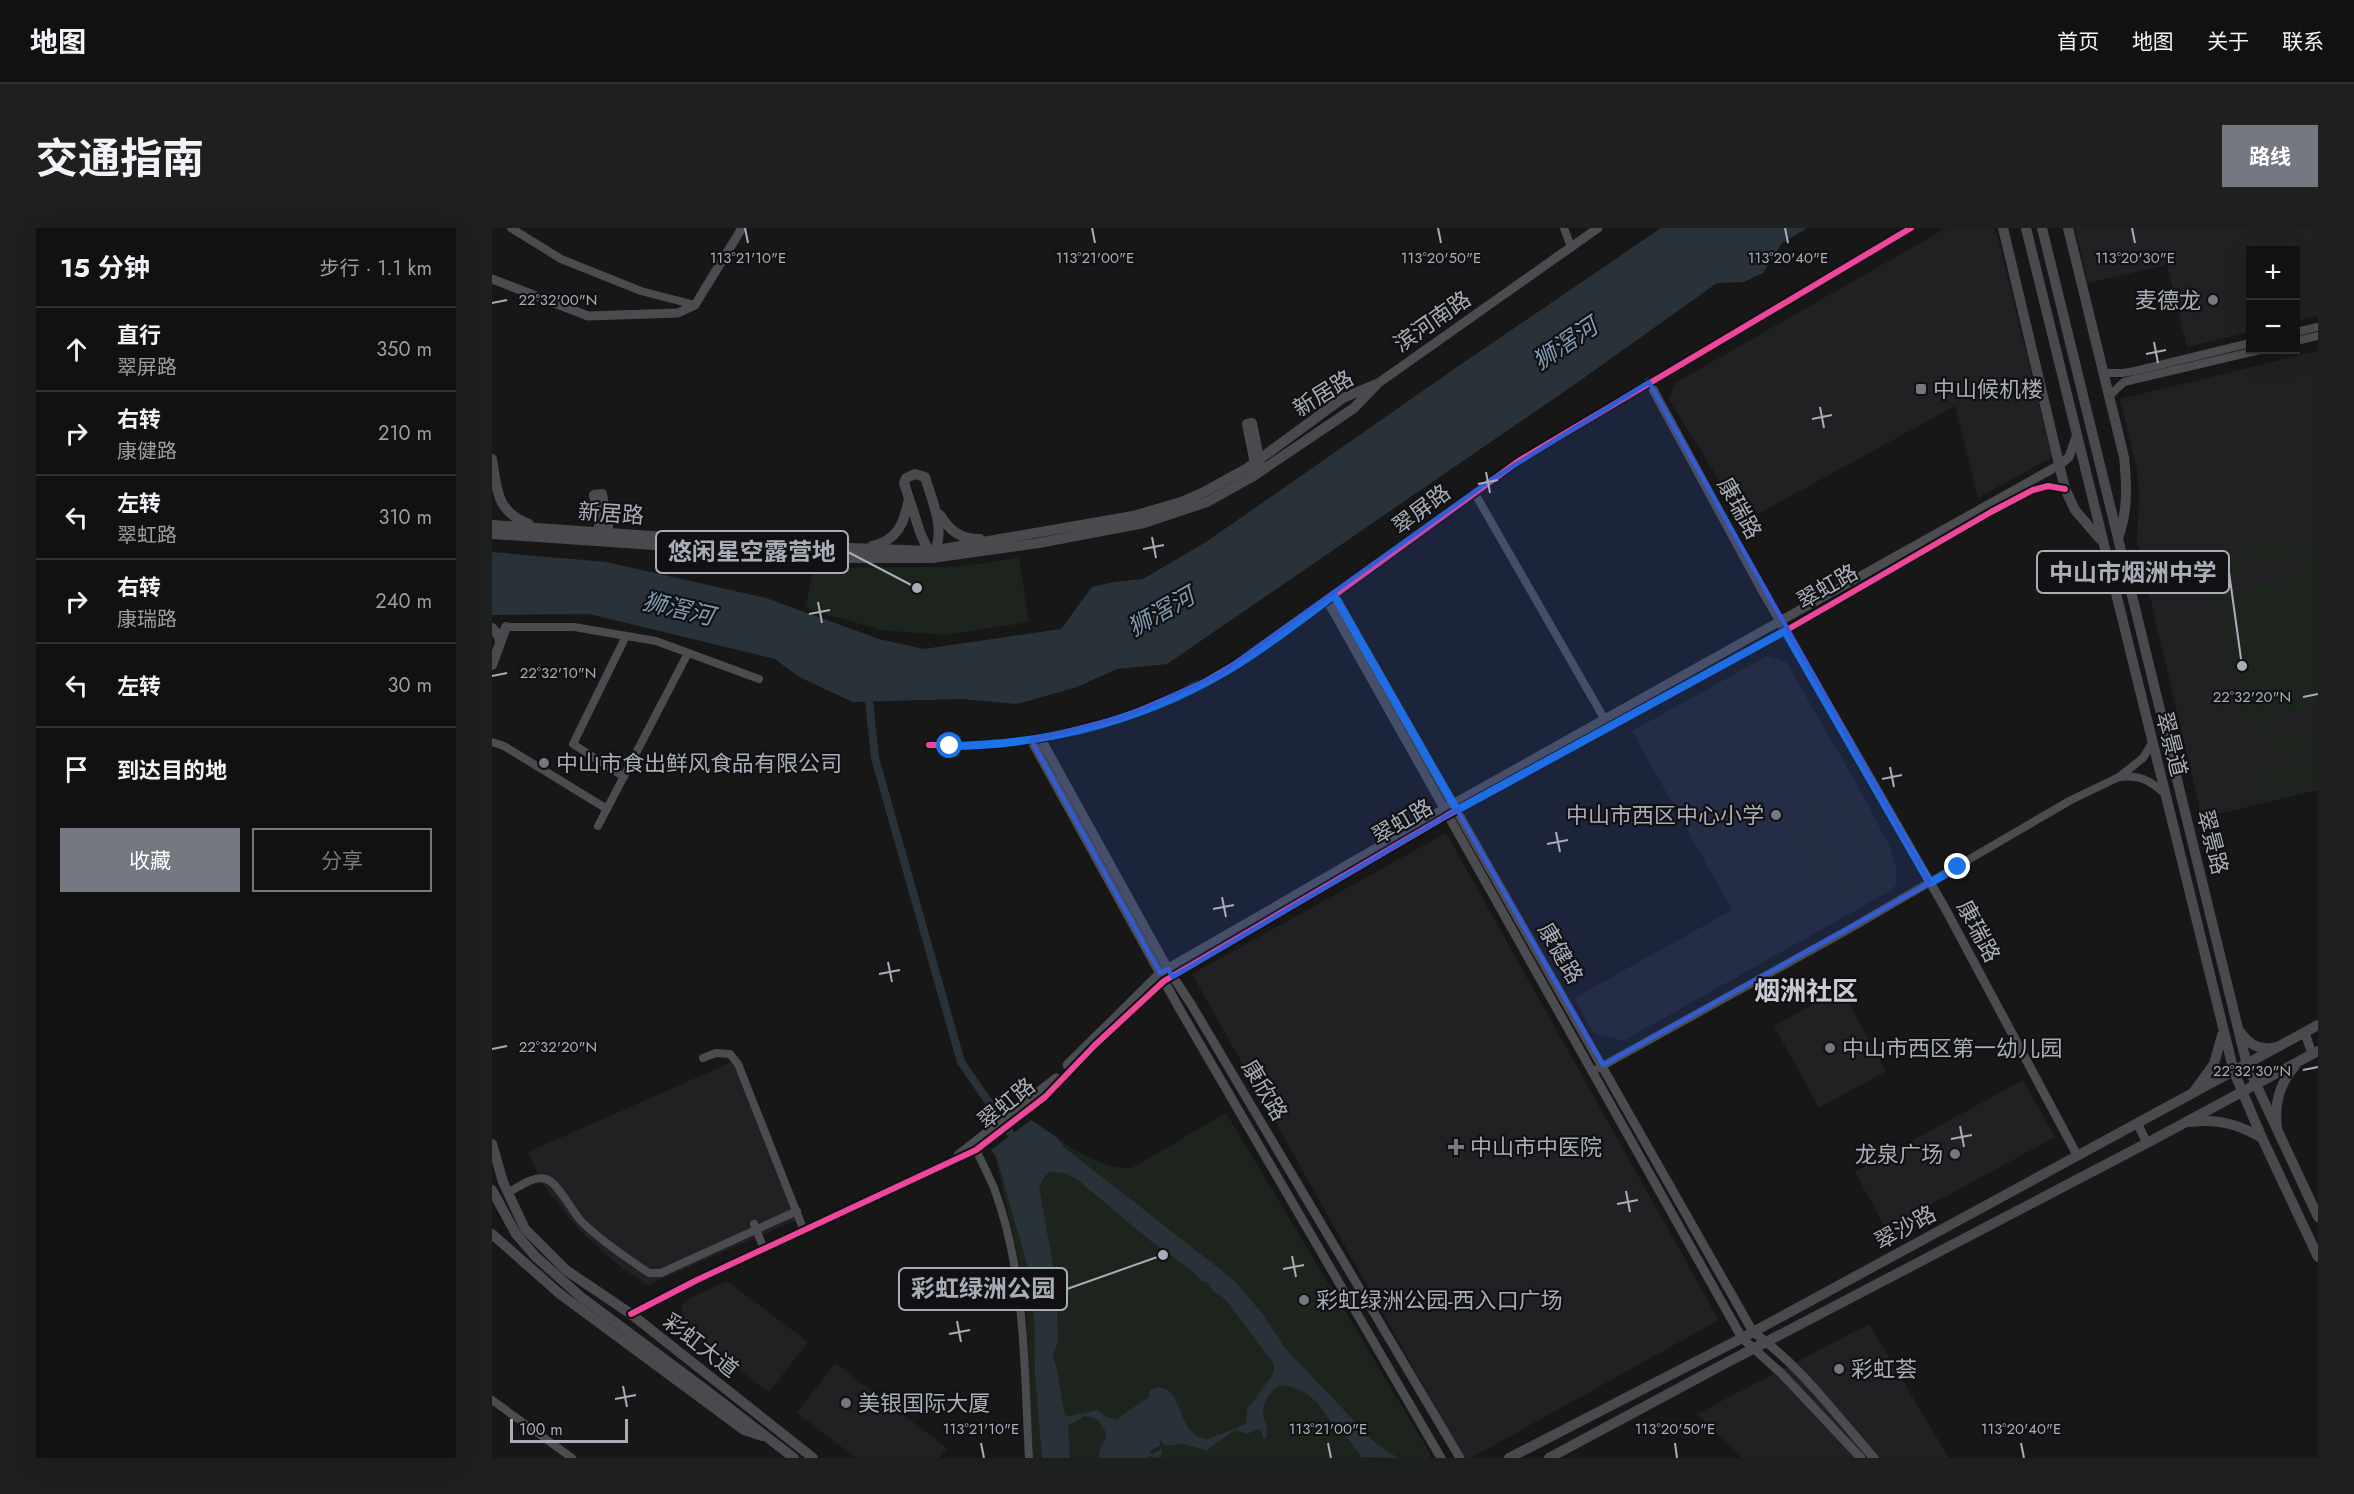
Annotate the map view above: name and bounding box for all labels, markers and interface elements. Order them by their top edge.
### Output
text: 地图 [30,22,86,63]
text: 首页 [2057,27,2099,57]
text: 地图 [2132,27,2174,57]
text: 关于 [2207,27,2249,57]
text: 联系 [2282,27,2324,57]
button: 路线 [2222,125,2318,187]
text: 交通指南 [36,128,204,189]
map controls [2246,246,2300,354]
button: + [2246,246,2300,300]
text: 113°21'10"E [710,247,786,269]
text: 113°21'00"E [1056,247,1134,269]
text: 113°20'50"E [1401,247,1481,269]
text: 113°20'40"E [1748,247,1828,269]
text: 113°20'30"E [2095,247,2175,269]
text: 15 分钟 [60,249,150,287]
text: 步行 · 1.1 km [320,254,432,283]
street label: 滨河南路 [1387,283,1477,359]
place label: 麦德龙 [2135,284,2201,316]
text: 22°32'00"N [519,289,597,311]
marker: 麦德龙 [2206,293,2220,307]
button: − [2246,300,2300,354]
water label: 狮滘河 [1525,307,1608,378]
text: 直行 [117,319,161,351]
icon: ahead [60,333,93,366]
text: 350 m [376,335,432,364]
text: 翠屏路 [117,353,177,382]
street label: 新居路 [1287,362,1359,424]
place label: 中山候机楼 [1933,373,2043,405]
marker: 中山候机楼 [1914,382,1928,396]
text: 右转 [117,403,161,435]
icon: right [60,417,93,450]
text: 210 m [378,419,432,448]
text: 康健路 [117,437,177,466]
street label: 康瑞路 [1710,471,1770,545]
street label: 翠屏路 [1385,476,1457,542]
text: 左转 [117,487,161,519]
street label: 新居路 [577,495,645,531]
icon: left [60,501,93,534]
text: 310 m [378,503,432,532]
text: 翠虹路 [117,521,177,550]
callout: 悠闲星空露营地 [656,531,848,573]
text: 悠闲星空露营地 [668,534,836,569]
callout: 中山市烟洲中学 [2037,551,2229,593]
text: 中山市烟洲中学 [2049,555,2217,590]
street label: 翠虹路 [1790,556,1864,616]
text: 右转 [117,571,161,603]
water label: 狮滘河 [1121,576,1204,645]
water label: 狮滘河 [639,583,721,635]
icon: right [60,585,93,618]
text: 240 m [375,587,432,616]
text: 康瑞路 [117,605,177,634]
text: 22°32'10"N [520,662,596,684]
icon: left [60,669,93,702]
text: 左转 [117,670,161,702]
text: 30 m [387,671,432,700]
text: 22°32'20"N [2213,686,2291,708]
street label: 翠景道 [2148,708,2196,780]
route start [936,732,962,758]
place label: 中山市食出鲜风食品有限公司 [556,747,842,779]
icon: arrive [60,753,93,786]
text: 到达目的地 [117,754,227,786]
marker: 中山市食出鲜风食品有限公司 [537,756,551,770]
street label: 翠虹路 [1365,791,1439,851]
place label: 中山市西区中心小学 [1566,799,1764,831]
street label: 翠景路 [2189,806,2237,878]
marker: 中山市西区中心小学 [1769,808,1783,822]
button: 收藏 [60,828,240,892]
button: 分享 [252,828,432,892]
route end [1944,853,1970,879]
street label: 康瑞路 [1949,894,2009,968]
street label: 康健路 [1531,916,1591,990]
district label: 烟洲社区 [1754,972,1858,1010]
place label: 中山市西区第一幼儿园 [1842,1032,2062,1064]
text: 22°32'20"N [519,1036,597,1058]
marker: 中山市西区第一幼儿园 [1823,1041,1837,1055]
street label: 康欣路 [1234,1053,1296,1127]
text: 22°32'30"N [2213,1060,2291,1082]
street label: 翠虹路 [970,1070,1042,1136]
place label: 中山市中医院 [1470,1131,1602,1163]
marker: 中山市中医院 [1447,1138,1465,1156]
place label: 龙泉广场 [1855,1138,1943,1170]
marker: 龙泉广场 [1948,1147,1962,1161]
street label: 翠沙路 [1868,1197,1942,1257]
callout: 彩虹绿洲公园 [899,1268,1067,1310]
text: 彩虹绿洲公园 [911,1271,1055,1306]
place label: 彩虹绿洲公园-西入口广场 [1316,1284,1563,1316]
marker: 彩虹绿洲公园-西入口广场 [1297,1293,1311,1307]
street label: 彩虹大道 [656,1305,746,1385]
place label: 彩虹荟 [1851,1353,1917,1385]
marker: 彩虹荟 [1832,1362,1846,1376]
place label: 美银国际大厦 [858,1387,990,1419]
marker: 美银国际大厦 [839,1396,853,1410]
scale bar [510,1416,628,1444]
text: 100 m [519,1418,563,1441]
text: 113°21'10"E [943,1418,1019,1440]
text: 113°21'00"E [1289,1418,1367,1440]
text: 113°20'50"E [1635,1418,1715,1440]
text: 113°20'40"E [1981,1418,2061,1440]

